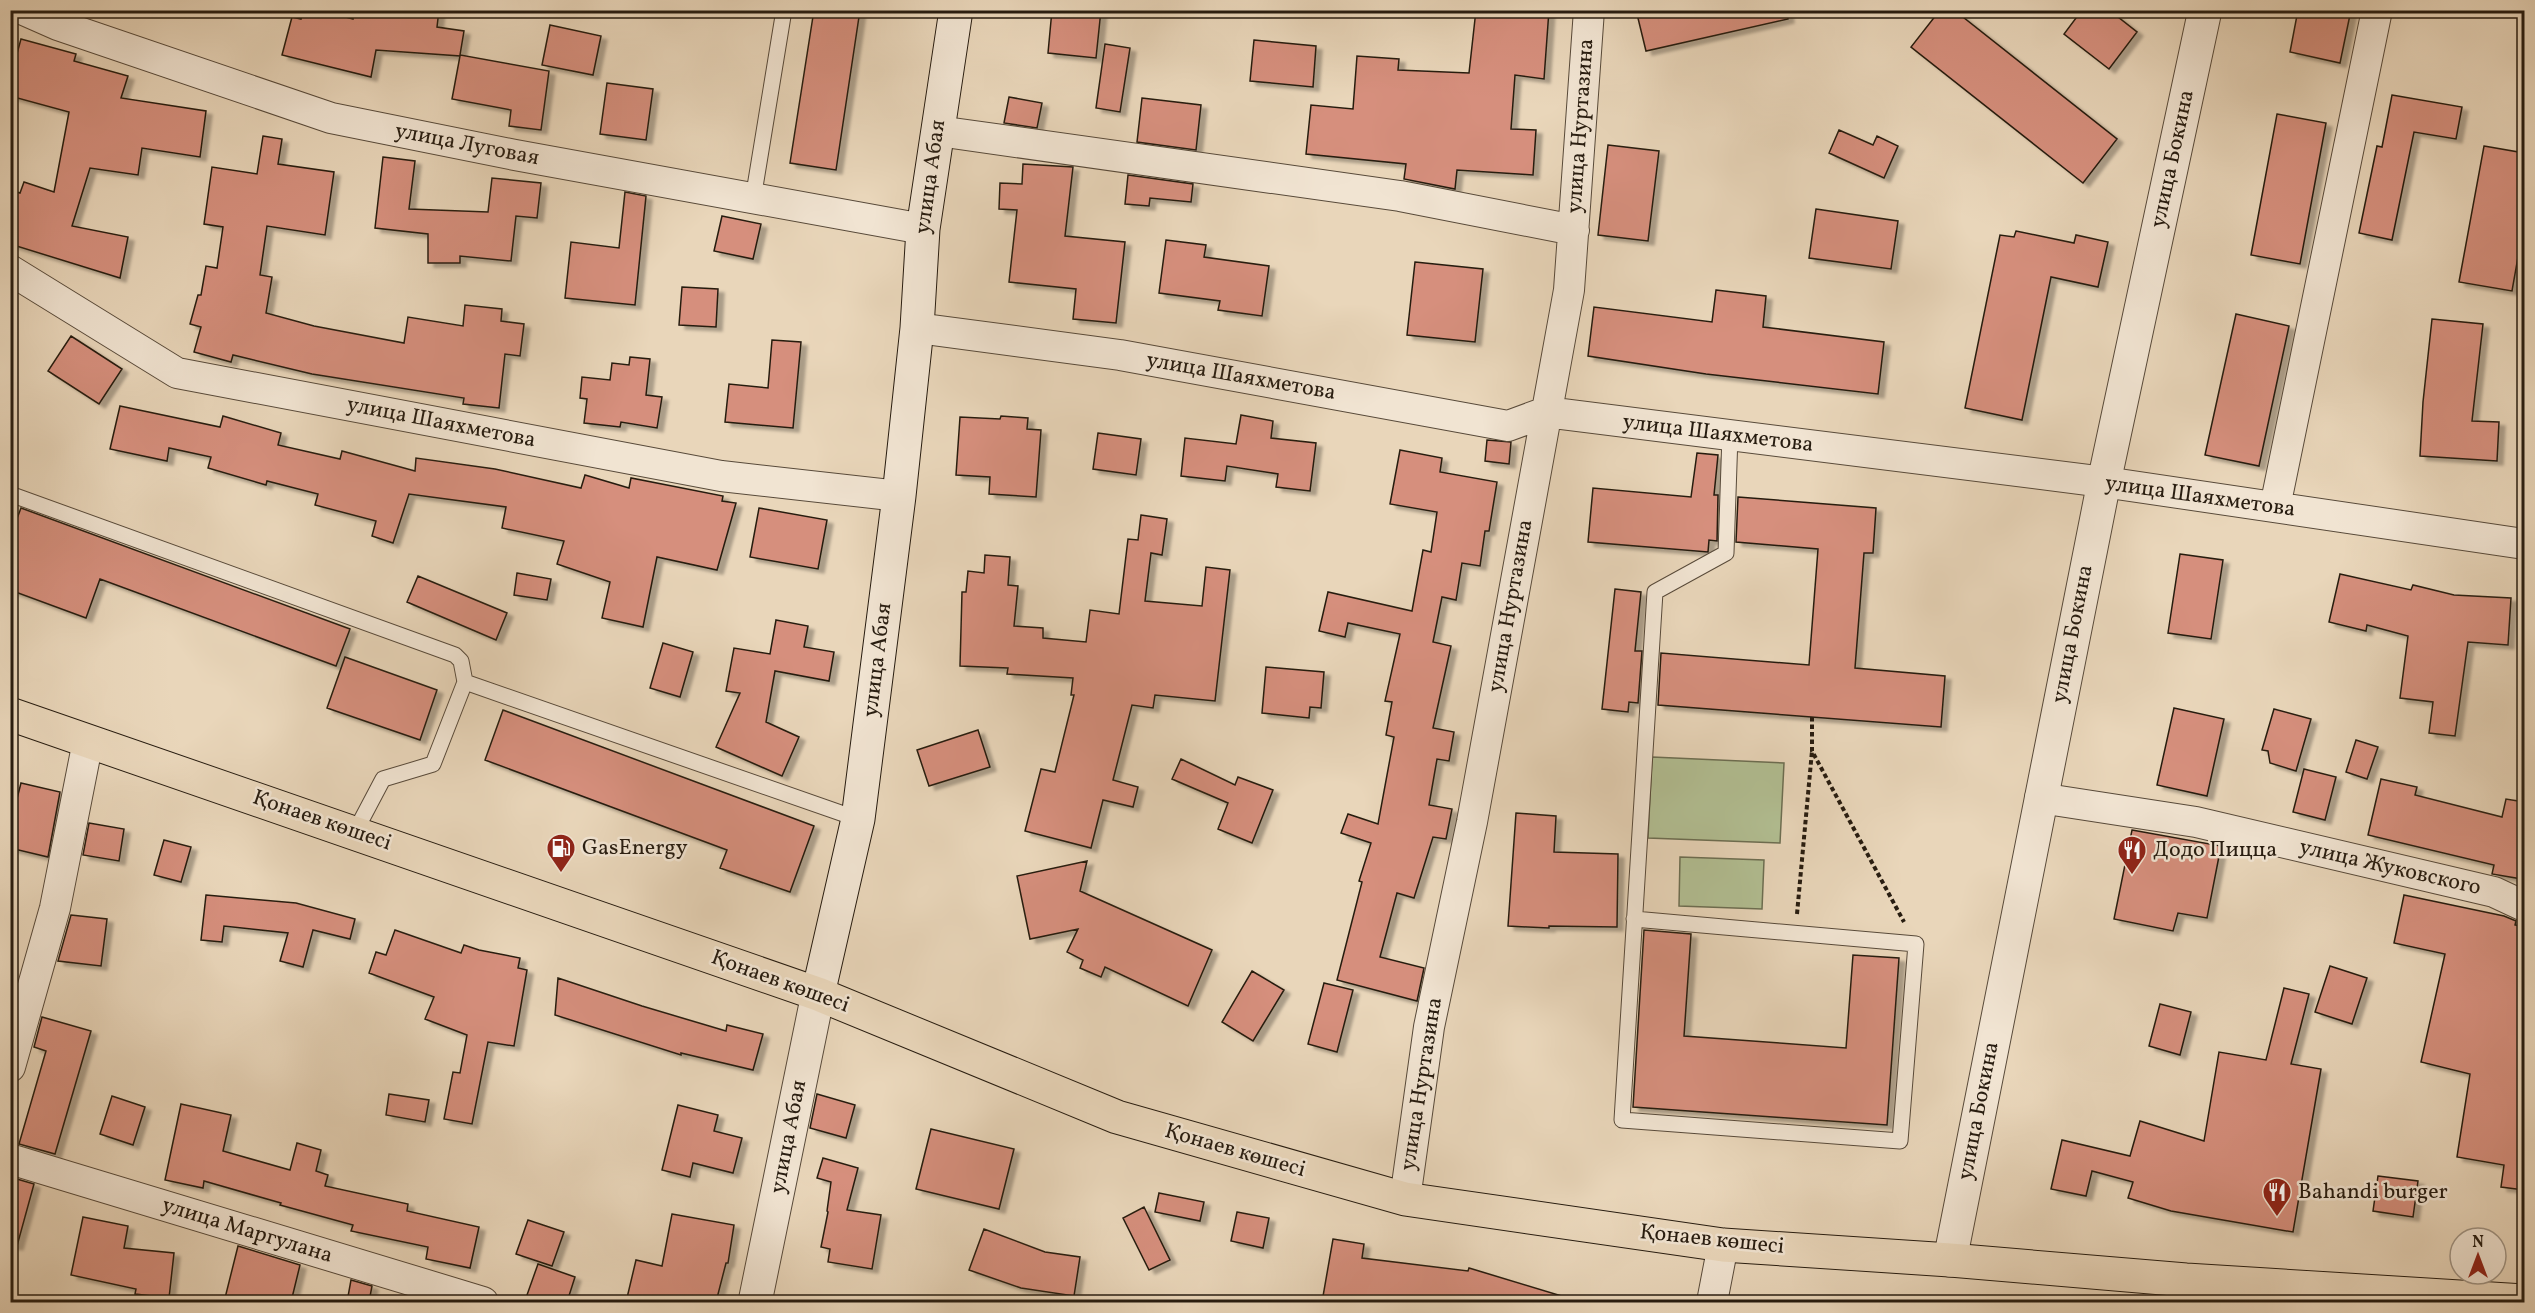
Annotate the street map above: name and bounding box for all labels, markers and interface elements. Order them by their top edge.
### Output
street label: улица Нуртазина [1559,37,1603,214]
street label: улица Бокина [2143,87,2203,231]
street label: улица Луговая [392,116,542,174]
street label: улица Абая [908,118,954,236]
street label: улица Шаяхметова [1144,345,1338,409]
street label: улица Шаяхметова [344,389,538,457]
street label: улица Шаяхметова [1621,407,1815,461]
street label: улица Шаяхметова [2103,468,2297,526]
street label: улица Нуртазина [1481,517,1541,695]
street label: улица Бокина [2044,562,2102,706]
street label: улица Абая [856,601,900,719]
street label: Қонаев көшесі [248,783,396,859]
fuel station icon: GasEnergy [545,832,577,874]
street label: улица Жуковского [2296,832,2484,904]
place label: GasEnergy [582,833,688,864]
restaurant icon: Додо Пицца [2116,834,2148,876]
place label: Додо Пицца [2153,835,2277,866]
street label: Қонаев көшесі [706,943,854,1021]
street label: улица Нуртазина [1393,995,1451,1173]
street label: улица Бокина [1950,1039,2008,1183]
street label: улица Абая [763,1077,815,1197]
street label: Қонаев көшесі [1161,1116,1309,1186]
restaurant icon: Bahandi burger [2261,1176,2293,1218]
place label: Bahandi burger [2298,1177,2448,1208]
street label: улица Маргулана [158,1190,336,1272]
street label: Қонаев көшесі [1638,1217,1786,1263]
north arrow [2448,1226,2508,1286]
text: N [2472,1232,2484,1254]

